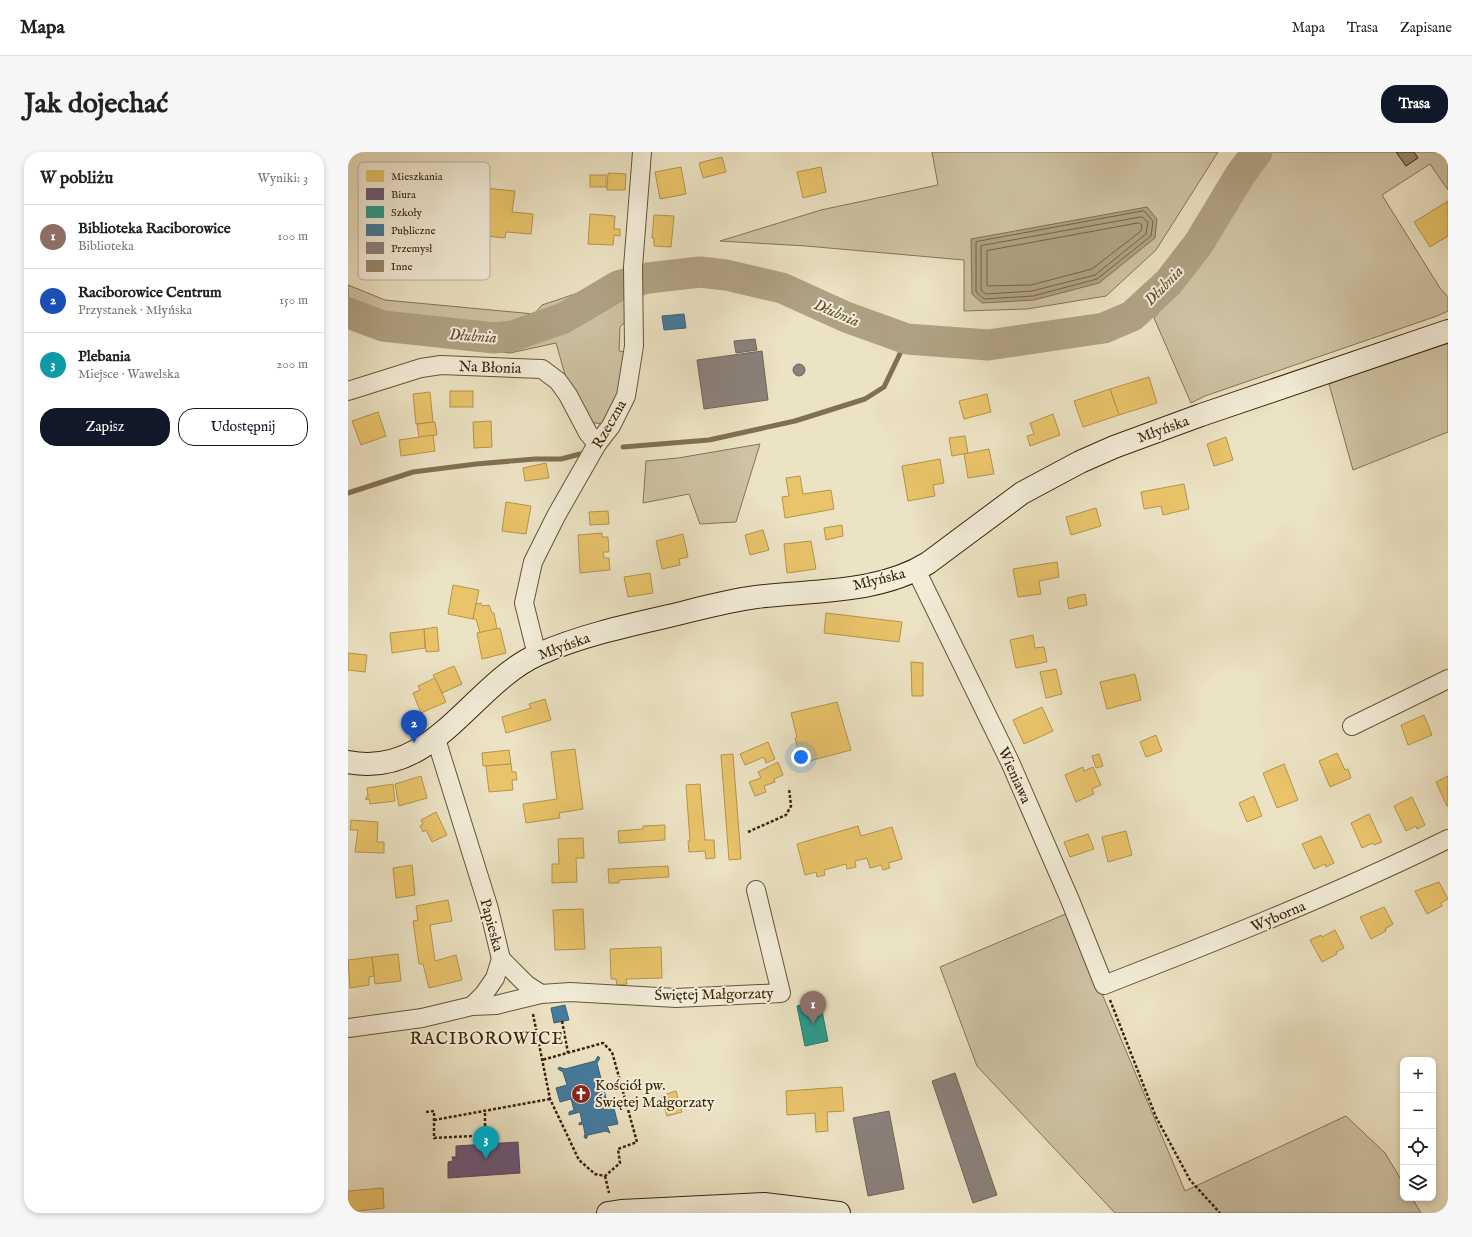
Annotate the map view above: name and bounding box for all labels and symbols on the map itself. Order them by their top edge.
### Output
legend [358,162,490,280]
text: Mieszkania [391,170,443,184]
text: Biura [391,188,416,202]
text: Szkoły [391,206,422,220]
text: Publiczne [391,224,436,238]
text: Przemysł [391,242,433,256]
text: Inne [391,260,413,274]
water label: Dłubnia [1141,262,1188,311]
water label: Dłubnia [810,295,862,332]
water label: Dłubnia [448,325,497,349]
street label: Na Błonia [458,357,522,378]
street label: Rzeczna [588,396,631,452]
street label: Młyńska [1135,411,1192,448]
street label: Młyńska [851,564,908,595]
street label: Młyńska [536,628,593,665]
pin: 2 [401,710,427,743]
street label: Wieniawa [994,744,1036,807]
your location [791,747,811,767]
street label: Wyborna [1248,896,1309,936]
street label: Papieska [475,897,508,954]
street label: Świętej Małgorzaty [654,984,774,1005]
pin: 1 [800,991,826,1024]
district label: RACIBOROWICE [410,1029,564,1050]
place label: Kościół pw. Świętej Małgorzaty [595,1076,715,1112]
church icon: Kościół pw. Świętej Małgorzaty [570,1083,592,1105]
pin: 3 [473,1126,499,1159]

